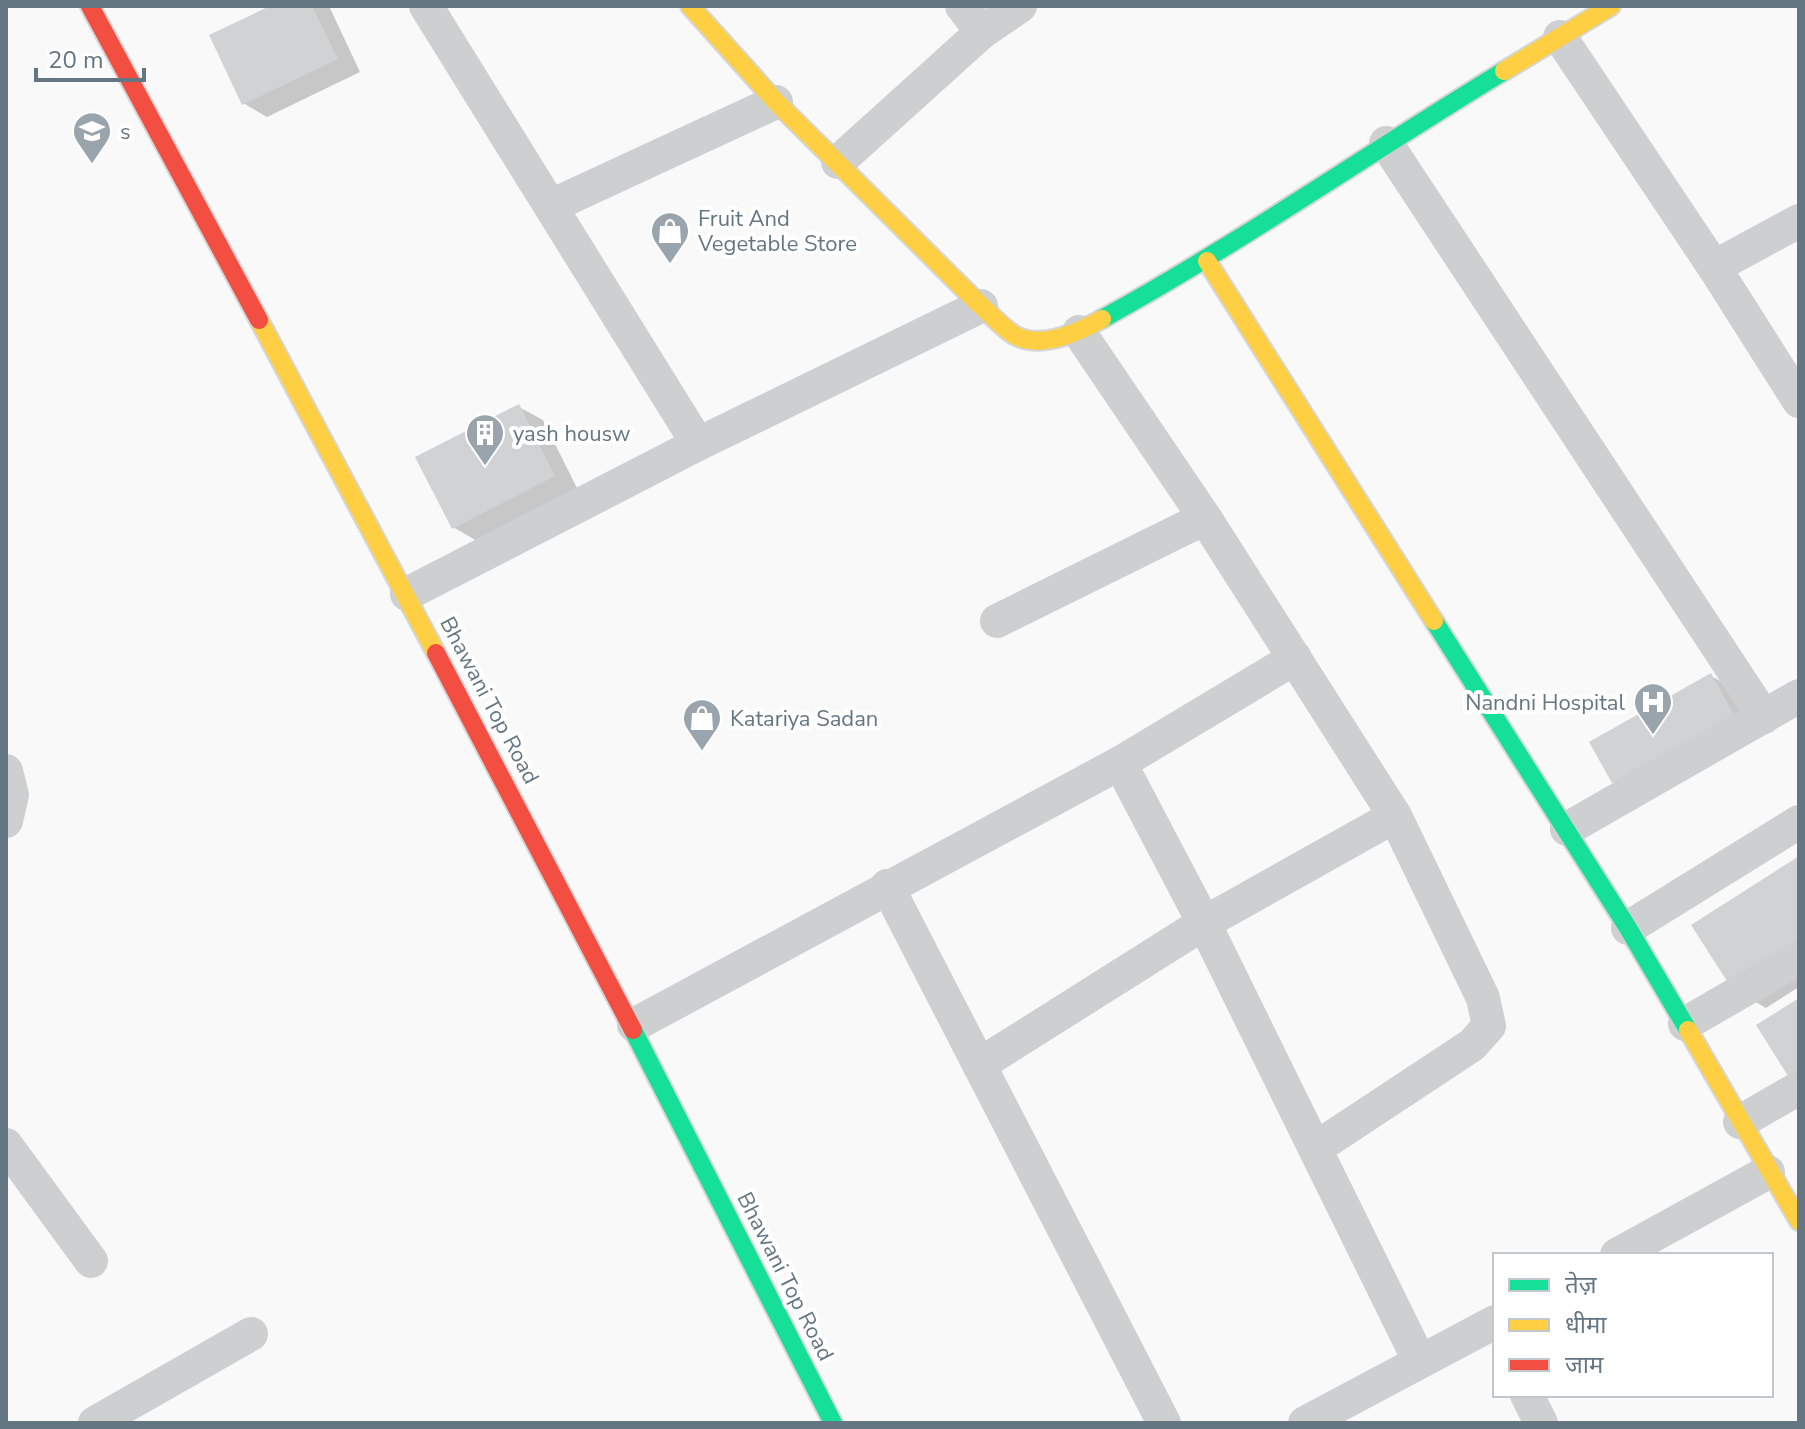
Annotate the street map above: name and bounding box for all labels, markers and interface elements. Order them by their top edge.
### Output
scale bar [36,32,144,82]
text: 20 m [48,44,104,76]
school or university icon: s [71,110,113,165]
place label: s [120,117,131,147]
place label: Fruit And Vegetable Store [697,204,857,259]
shop icon: Fruit And Vegetable Store [649,210,691,265]
building icon: yash housw [464,412,506,467]
place label: yash housw [513,419,630,449]
street label: Bhawani Top Road [432,611,546,789]
hospital icon: Nandni Hospital [1632,681,1674,736]
place label: Nandni Hospital [1465,688,1625,718]
shop icon: Katariya Sadan [681,697,723,752]
place label: Katariya Sadan [730,704,878,734]
street label: Bhawani Top Road [730,1187,841,1366]
legend [1493,1253,1773,1397]
text: तेज़ [1565,1269,1598,1301]
text: धीमा [1565,1309,1607,1341]
text: जाम [1565,1349,1604,1381]

